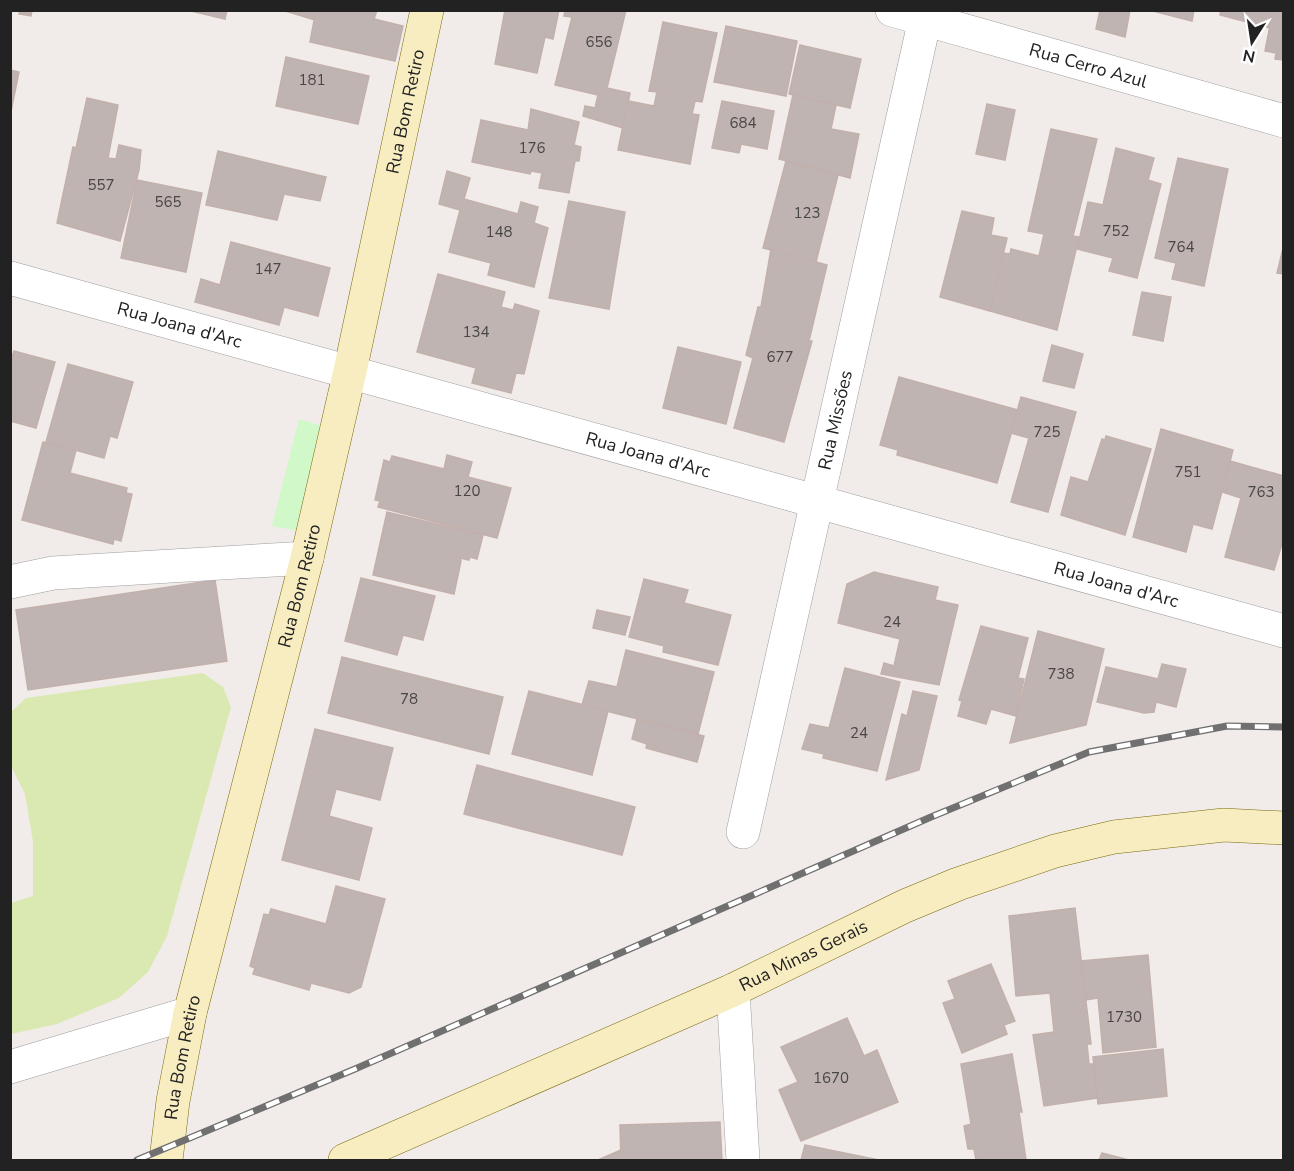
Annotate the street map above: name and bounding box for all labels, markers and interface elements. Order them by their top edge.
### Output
north arrow [1222,12,1282,72]
house number: 656 [585,32,613,52]
street label: Rua Cerro Azul [1026,37,1151,94]
text: N [1241,44,1257,68]
street label: Rua Bom Retiro [380,47,430,176]
house number: 181 [298,70,326,90]
house number: 684 [729,113,757,133]
house number: 176 [518,138,546,158]
house number: 557 [87,175,115,195]
house number: 565 [154,192,182,212]
house number: 123 [793,203,821,223]
house number: 752 [1102,221,1130,241]
house number: 148 [485,222,513,242]
house number: 764 [1167,237,1195,257]
house number: 147 [254,259,282,279]
street label: Rua Joana d'Arc [115,296,245,354]
house number: 134 [462,322,490,342]
house number: 677 [766,347,794,367]
street label: Rua Missões [812,368,858,472]
house number: 725 [1033,422,1061,442]
street label: Rua Joana d'Arc [583,426,713,483]
house number: 751 [1174,462,1202,482]
house number: 120 [453,481,481,501]
house number: 763 [1247,482,1275,502]
street label: Rua Bom Retiro [272,522,326,650]
street label: Rua Joana d'Arc [1051,556,1181,613]
house number: 24 [883,612,901,632]
house number: 738 [1047,664,1075,684]
house number: 78 [400,689,418,709]
house number: 24 [850,723,868,743]
street label: Rua Minas Gerais [735,914,872,997]
street label: Rua Bom Retiro [159,992,206,1121]
house number: 1730 [1106,1007,1142,1027]
house number: 1670 [813,1068,849,1088]

